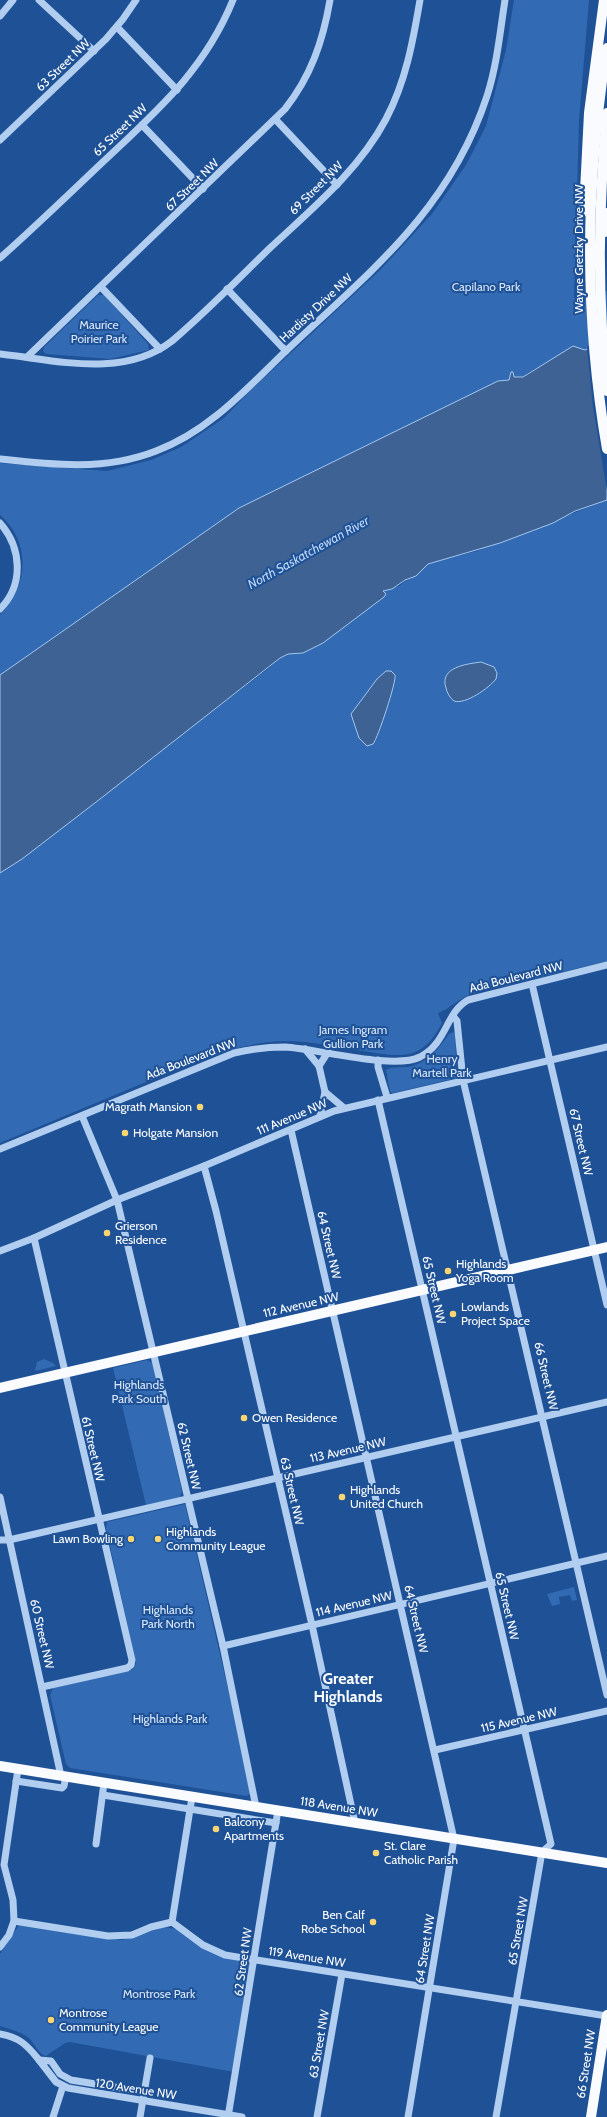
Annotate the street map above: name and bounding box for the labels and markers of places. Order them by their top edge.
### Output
place label: Magrath Mansion [105,1099,192,1114]
marker: Magrath Mansion [195,1102,205,1112]
place label: Holgate Mansion [133,1125,218,1140]
marker: Holgate Mansion [120,1128,130,1138]
place label: Grierson Residence [115,1218,167,1247]
marker: Grierson Residence [102,1228,112,1238]
place label: Highlands Yoga Room [455,1256,514,1285]
marker: Highlands Yoga Room [443,1266,453,1276]
place label: Lowlands Project Space [461,1299,530,1328]
marker: Lowlands Project Space [448,1309,458,1319]
place label: Owen Residence [252,1410,337,1425]
marker: Owen Residence [239,1413,249,1423]
place label: Highlands United Church [350,1482,423,1511]
marker: Highlands United Church [337,1492,347,1502]
place label: Highlands Community League [166,1524,265,1553]
place label: Lawn Bowling [53,1531,124,1546]
marker: Lawn Bowling [126,1534,136,1544]
marker: Highlands Community League [153,1534,163,1544]
place label: Balcony Apartments [224,1814,284,1843]
marker: Balcony Apartments [211,1824,221,1834]
place label: St. Clare Catholic Parish [384,1838,458,1867]
marker: St. Clare Catholic Parish [371,1848,381,1858]
place label: Ben Calf Robe School [301,1907,365,1936]
marker: Ben Calf Robe School [368,1917,378,1927]
place label: Montrose Community League [59,2005,158,2034]
marker: Montrose Community League [46,2015,56,2025]

